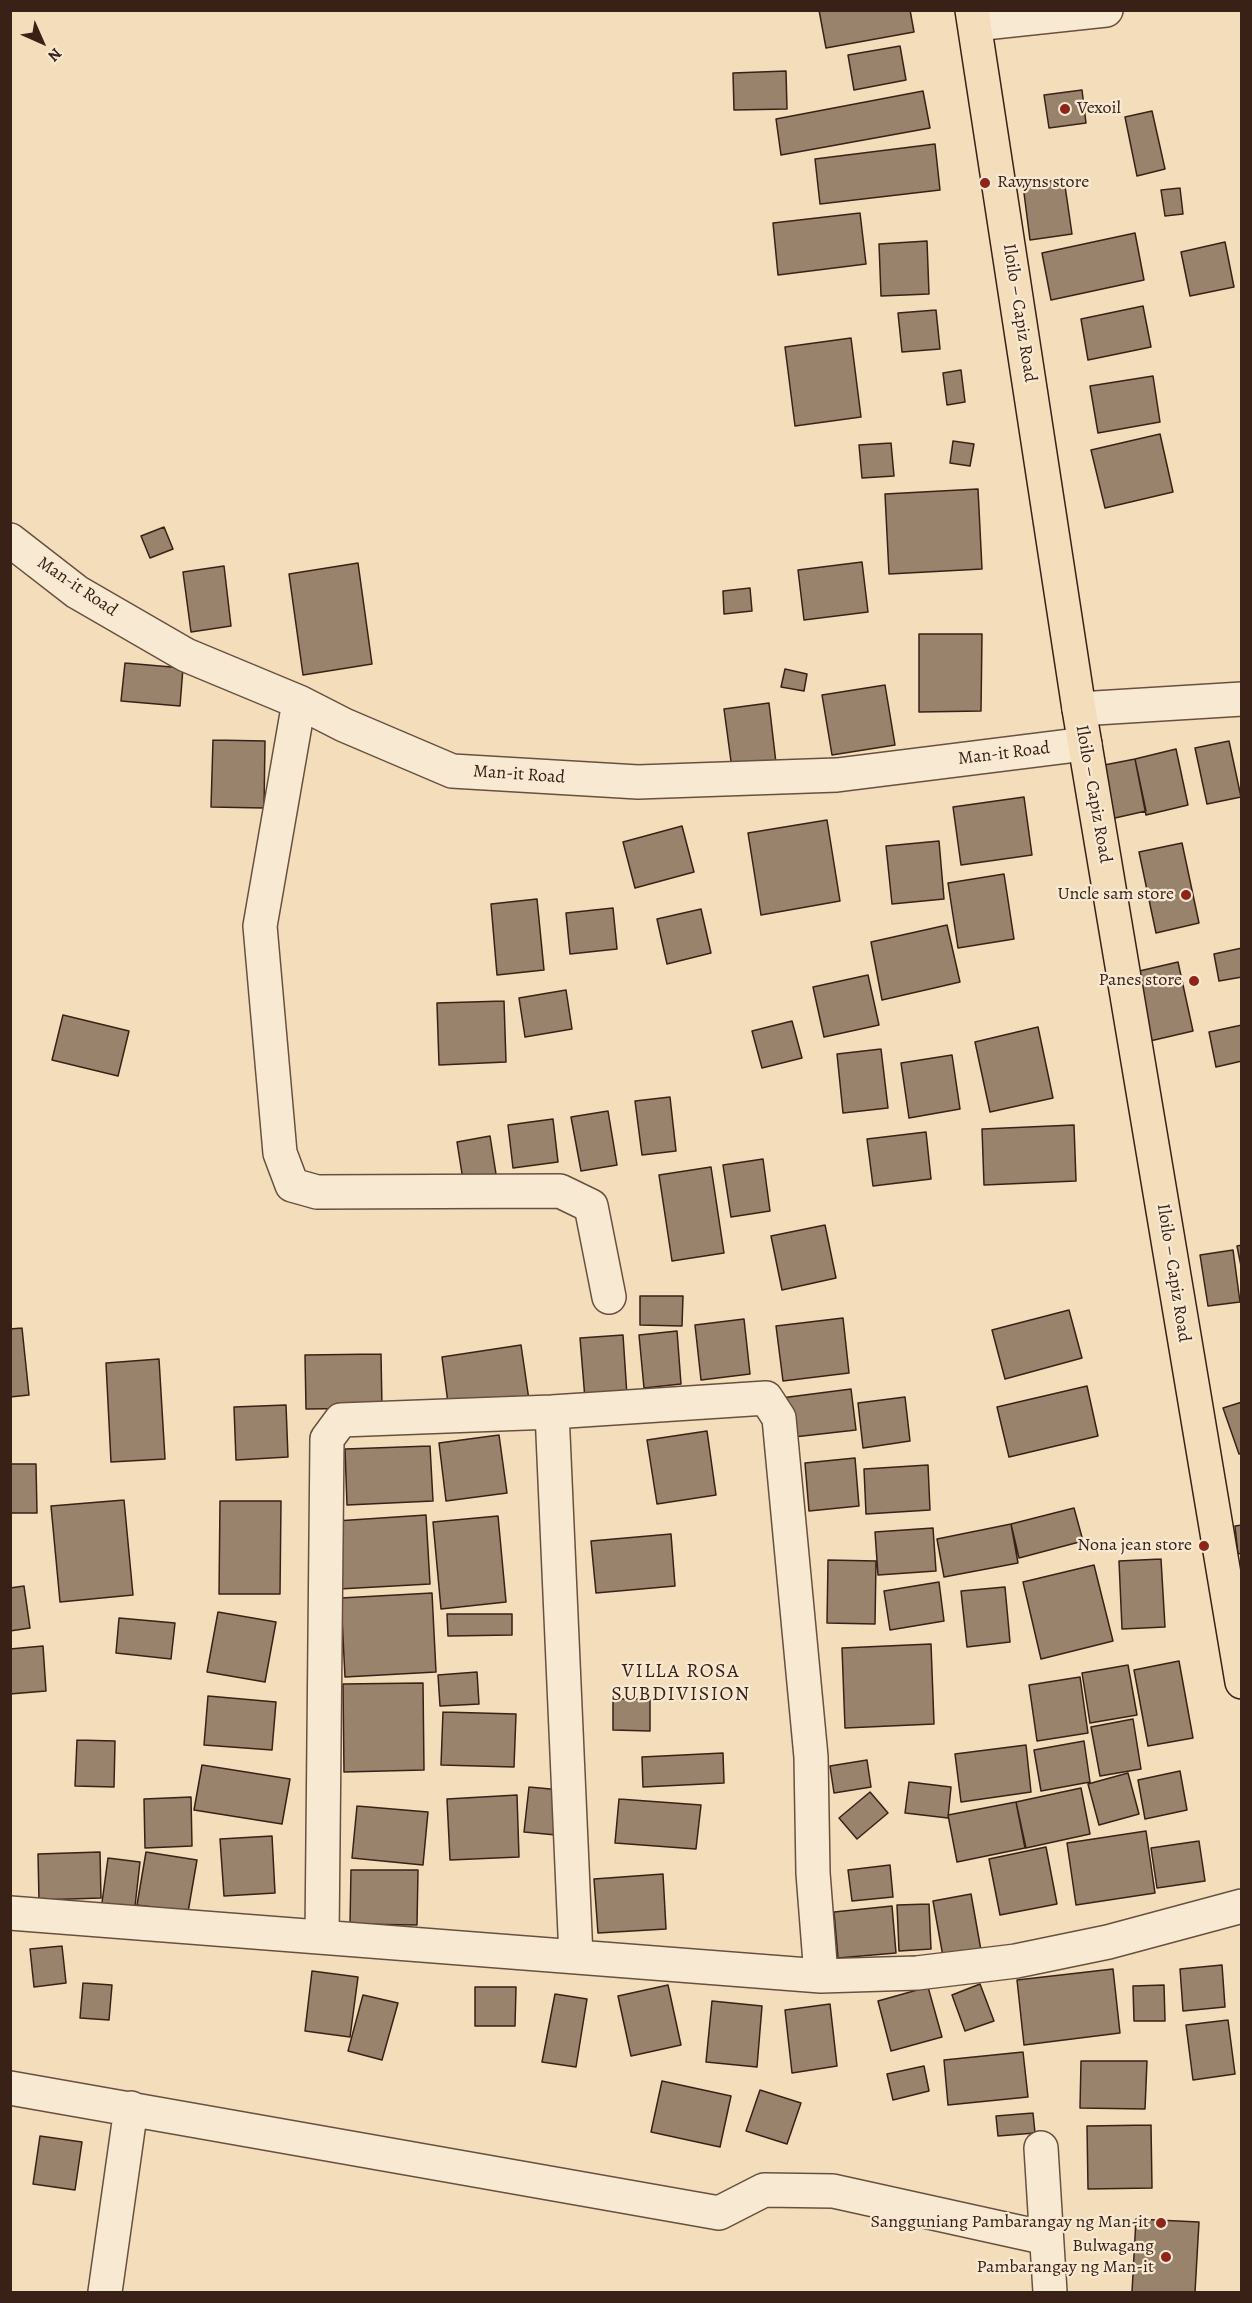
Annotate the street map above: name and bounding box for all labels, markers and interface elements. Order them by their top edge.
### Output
north arrow [12,12,72,72]
text: N [43,43,67,67]
place label: Vexoil [1077,98,1121,120]
marker: Vexoil [1058,102,1072,116]
place label: Ravyns store [997,172,1089,194]
marker: Ravyns store [978,176,992,190]
street label: Iloilo – Capiz Road [997,242,1041,384]
street label: Man-it Road [33,552,121,622]
street label: Iloilo – Capiz Road [1070,723,1116,865]
street label: Man-it Road [957,738,1051,770]
street label: Man-it Road [472,761,566,789]
place label: Uncle sam store [1058,884,1174,906]
marker: Uncle sam store [1179,888,1193,902]
place label: Panes store [1098,970,1182,992]
marker: Panes store [1187,974,1201,988]
street label: Iloilo – Capiz Road [1151,1202,1195,1344]
place label: Nona jean store [1077,1535,1192,1557]
marker: Nona jean store [1197,1539,1211,1553]
district label: VILLA ROSA SUBDIVISION [611,1660,751,1707]
place label: Sangguniang Pambarangay ng Man-it [871,2212,1149,2234]
marker: Sangguniang Pambarangay ng Man-it [1154,2216,1168,2230]
place label: Bulwagang Pambarangay ng Man-it [977,2236,1154,2278]
marker: Bulwagang Pambarangay ng Man-it [1159,2250,1173,2264]

